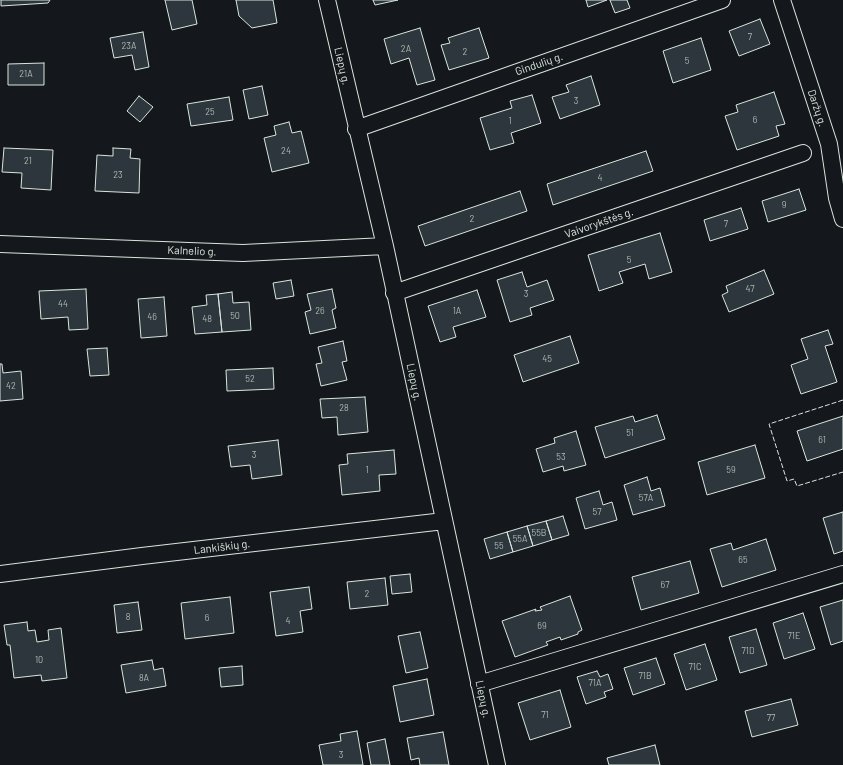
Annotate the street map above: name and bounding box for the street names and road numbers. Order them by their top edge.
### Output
street label: Liepų g. [331,46,353,86]
street label: Gindulių g. [513,50,565,78]
street label: Daržų g. [805,88,829,128]
street label: Vaivorykštės g. [563,205,635,241]
street label: Kalnelio g. [167,244,217,258]
street label: Liepų g. [404,362,424,402]
street label: Lankiškių g. [193,537,251,557]
street label: Liepų g. [473,679,493,719]

